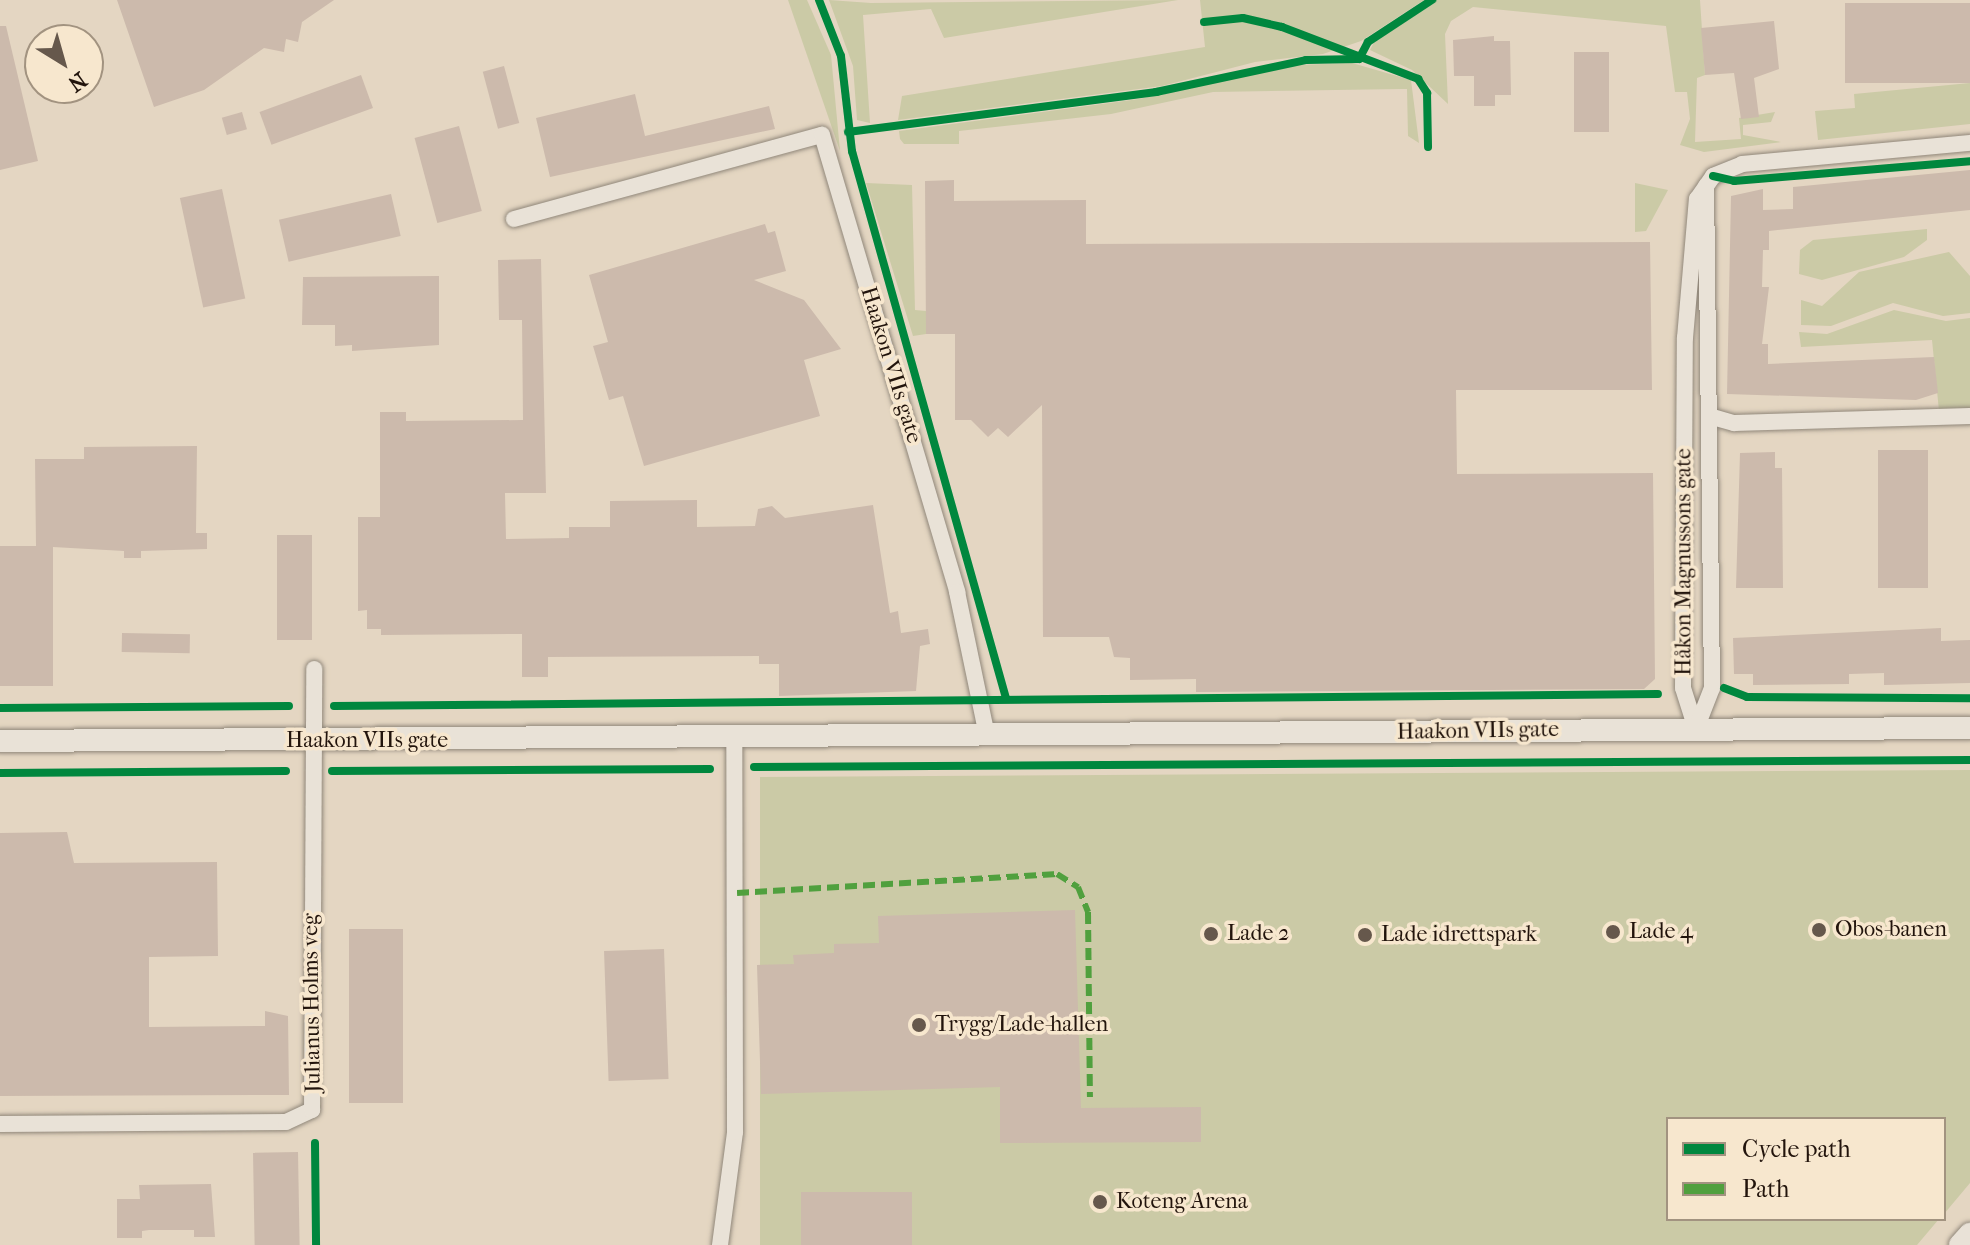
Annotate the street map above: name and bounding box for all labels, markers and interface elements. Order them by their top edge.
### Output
north arrow [24,24,104,104]
text: N [63,66,92,97]
street label: Haakon VIIs gate [855,284,927,446]
street label: Håkon Magnussons gate [1671,448,1697,676]
street label: Haakon VIIs gate [1397,716,1559,746]
street label: Haakon VIIs gate [286,728,448,754]
street label: Julianus Holms veg [297,913,327,1093]
place label: Obos-banen [1835,917,1947,943]
place label: Lade 4 [1629,919,1693,945]
place label: Lade 2 [1227,921,1289,947]
marker: Obos-banen [1810,921,1828,939]
place label: Lade idrettspark [1381,922,1537,948]
marker: Lade 4 [1604,923,1622,941]
marker: Lade 2 [1202,925,1220,943]
marker: Lade idrettspark [1356,926,1374,944]
place label: Trygg/Lade-hallen [935,1012,1108,1038]
marker: Trygg/Lade-hallen [910,1016,928,1034]
legend [1666,1117,1946,1221]
text: Cycle path [1742,1135,1851,1163]
text: Path [1742,1175,1789,1203]
place label: Koteng Arena [1116,1189,1248,1215]
marker: Koteng Arena [1091,1193,1109,1211]

